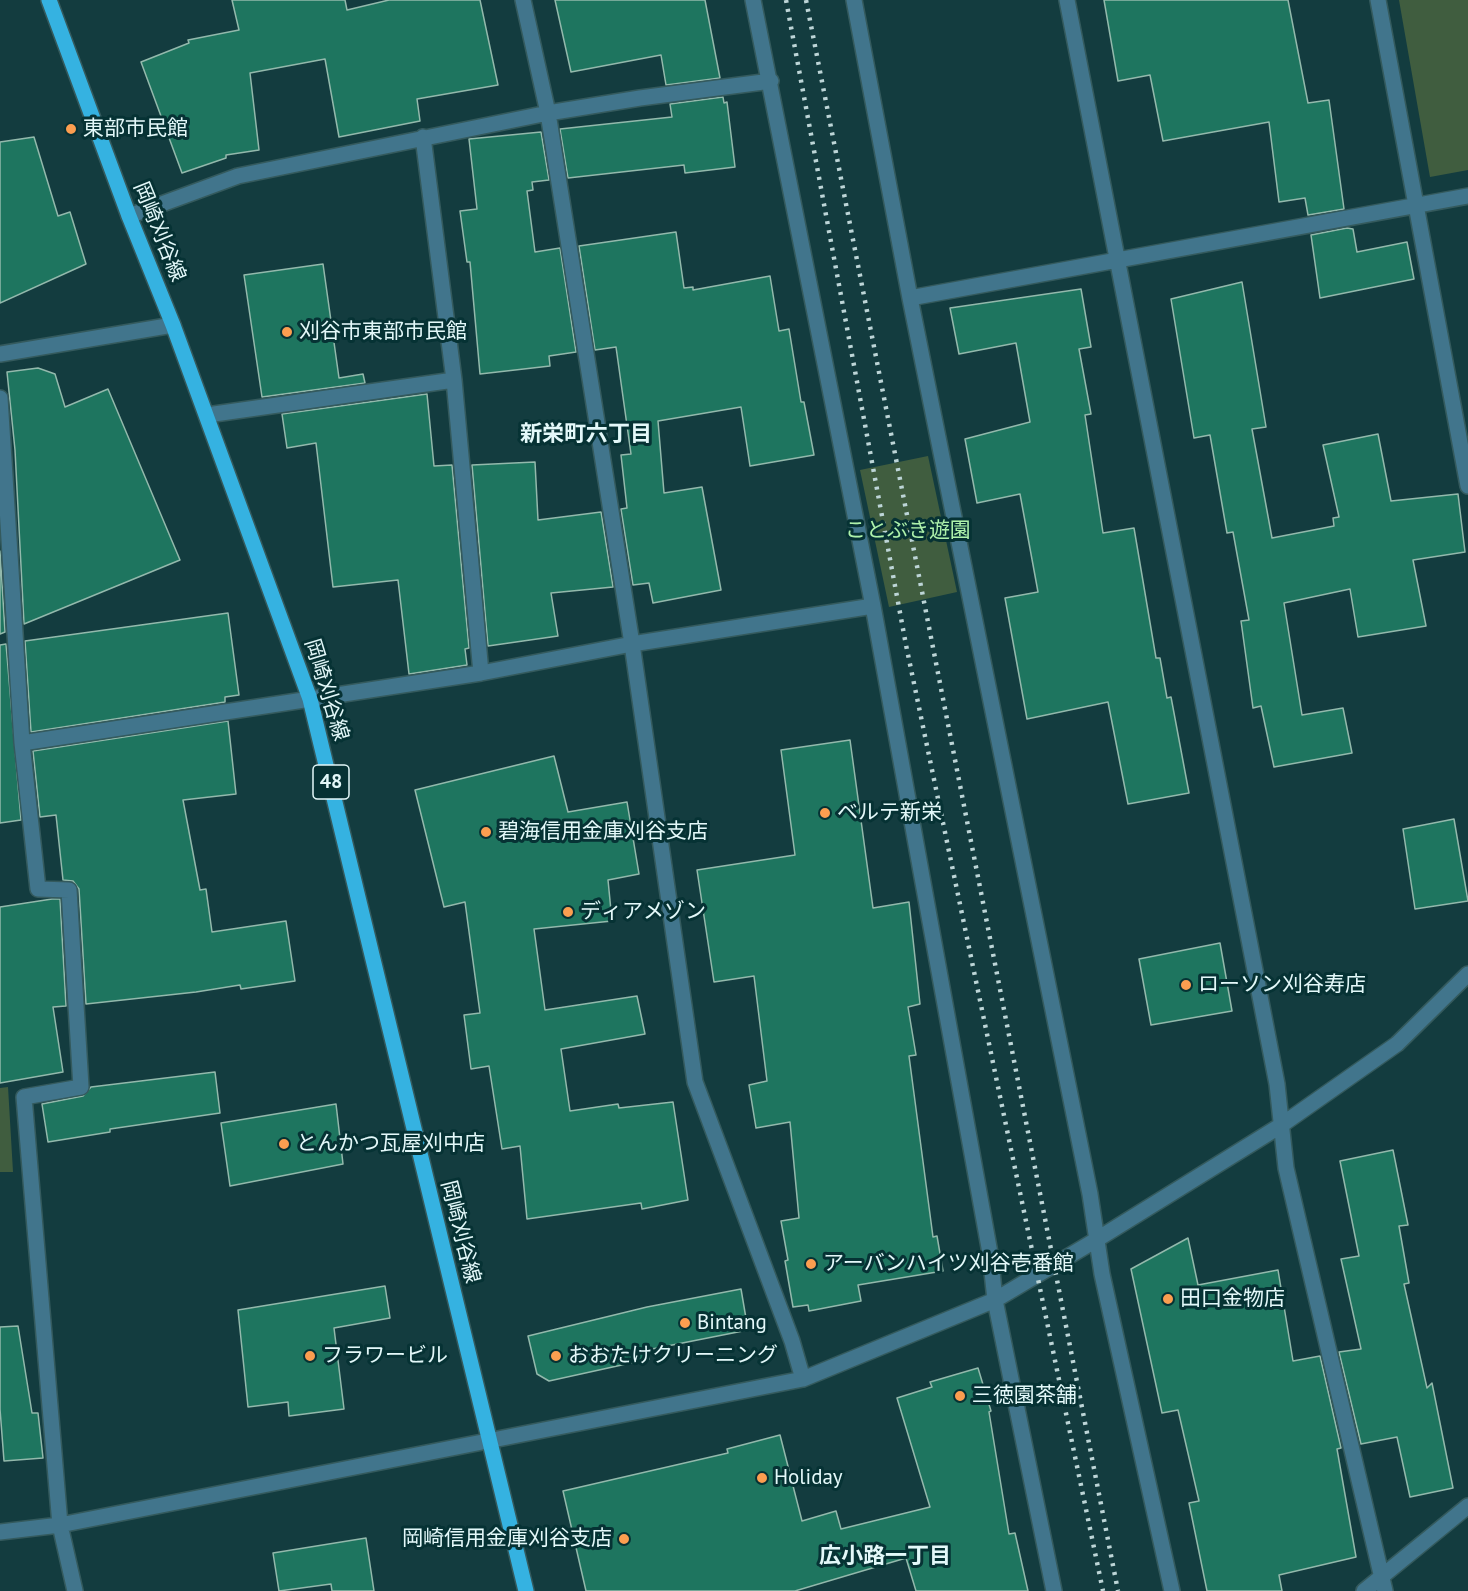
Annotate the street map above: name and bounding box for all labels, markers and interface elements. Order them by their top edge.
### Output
place label: 東部市民館 [83,116,188,142]
marker: 東部市民館 [64,122,78,136]
street label: 岡崎刈谷線 [128,179,190,285]
place label: 刈谷市東部市民館 [299,319,467,345]
marker: 刈谷市東部市民館 [280,325,294,339]
district label: 新栄町六丁目 [520,422,652,448]
park label: ことぶき遊園 [845,518,971,544]
street label: 岡崎刈谷線 [299,636,353,744]
road number: 48 [313,765,349,799]
place label: ベルテ新栄 [837,800,942,826]
marker: ベルテ新栄 [818,806,832,820]
place label: 碧海信用金庫刈谷支店 [498,819,708,845]
marker: 碧海信用金庫刈谷支店 [479,825,493,839]
place label: ディアメゾン [580,899,706,925]
marker: ディアメゾン [561,905,575,919]
place label: ローソン刈谷寿店 [1198,972,1366,998]
marker: ローソン刈谷寿店 [1179,978,1193,992]
place label: とんかつ瓦屋刈中店 [296,1131,485,1157]
marker: とんかつ瓦屋刈中店 [277,1137,291,1151]
street label: 岡崎刈谷線 [435,1178,485,1286]
place label: アーバンハイツ刈谷壱番館 [823,1251,1074,1277]
marker: アーバンハイツ刈谷壱番館 [804,1257,818,1271]
place label: 田口金物店 [1180,1286,1285,1312]
marker: 田口金物店 [1161,1292,1175,1306]
place label: Bintang [697,1310,767,1336]
marker: Bintang [678,1316,692,1330]
place label: フラワービル [322,1343,448,1369]
place label: おおたけクリーニング [568,1343,778,1369]
marker: フラワービル [303,1349,317,1363]
marker: おおたけクリーニング [549,1349,563,1363]
place label: 三徳園茶舗 [972,1383,1077,1409]
marker: 三徳園茶舗 [953,1389,967,1403]
place label: Holiday [774,1465,843,1491]
marker: Holiday [755,1471,769,1485]
place label: 岡崎信用金庫刈谷支店 [402,1526,612,1552]
marker: 岡崎信用金庫刈谷支店 [617,1532,631,1546]
district label: 広小路一丁目 [819,1544,951,1570]

